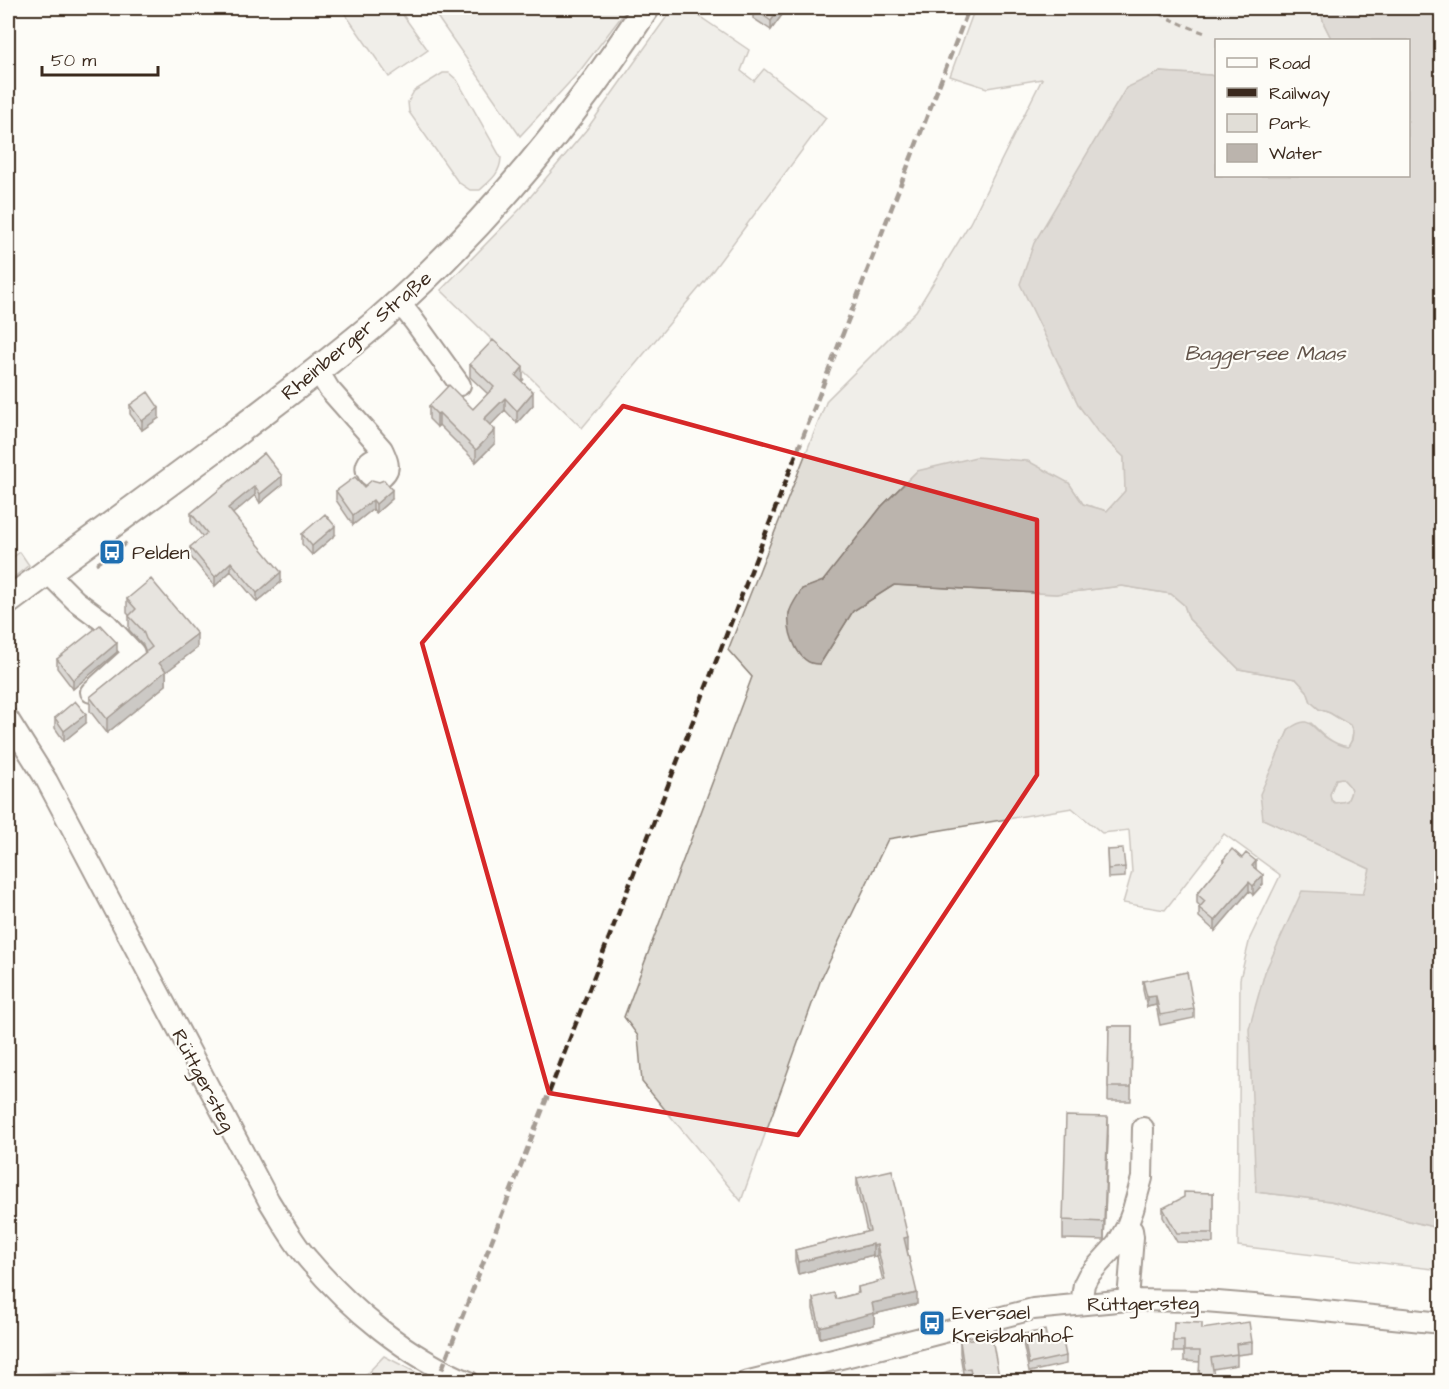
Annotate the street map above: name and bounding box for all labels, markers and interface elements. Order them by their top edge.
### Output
scale bar [42,39,158,77]
legend [1215,39,1410,177]
text: 50 m [51,48,96,73]
text: Road [1269,51,1310,76]
text: Railway [1269,81,1330,107]
text: Park [1269,111,1311,136]
text: Water [1269,141,1322,166]
street label: Rheinberger Straße [275,264,439,408]
water label: Baggersee Maas [1184,339,1347,369]
bus stop icon: Pelden [97,537,127,567]
place label: Pelden [132,539,190,567]
street label: Rüttgersteg [164,1024,242,1137]
street label: Rüttgersteg [1087,1289,1199,1320]
place label: Eversael Kreisbahnhof [952,1299,1073,1350]
bus stop icon: Eversael Kreisbahnhof [917,1308,947,1338]

